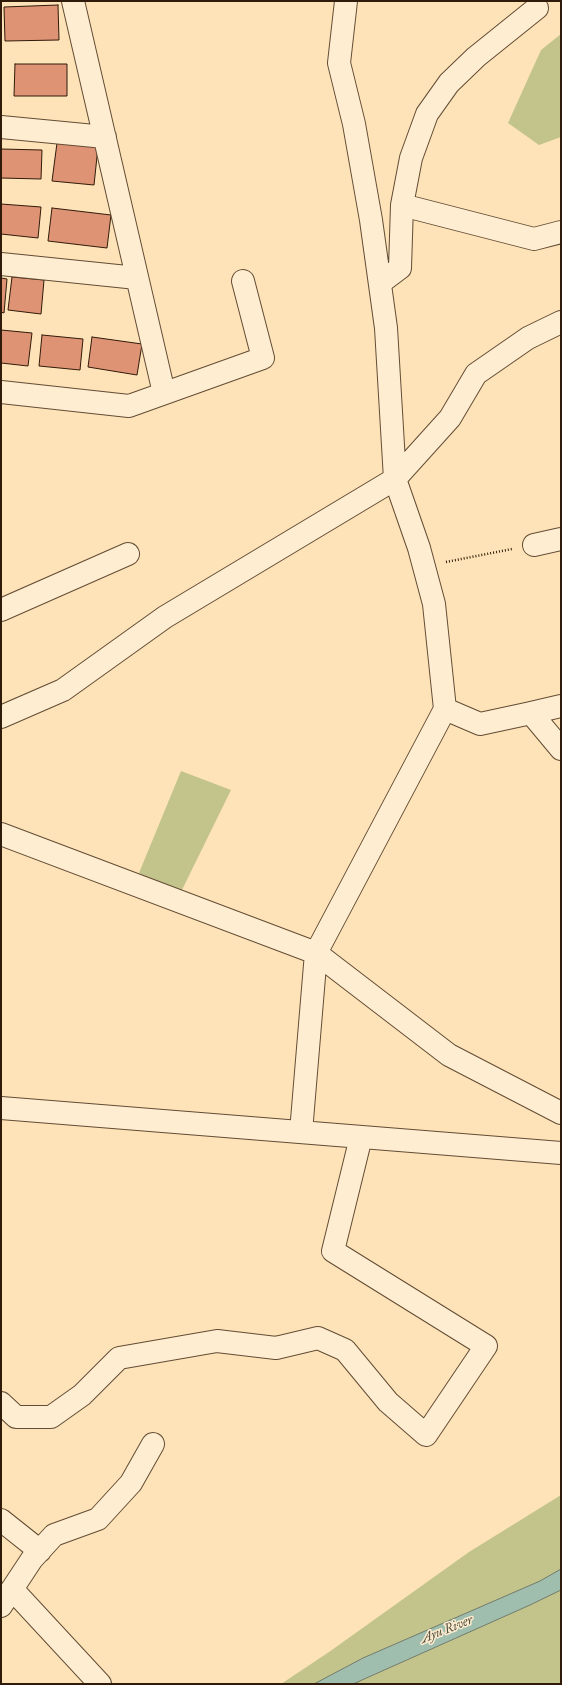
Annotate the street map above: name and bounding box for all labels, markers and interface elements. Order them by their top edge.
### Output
water label: Ayu River [419,1612,475,1648]

